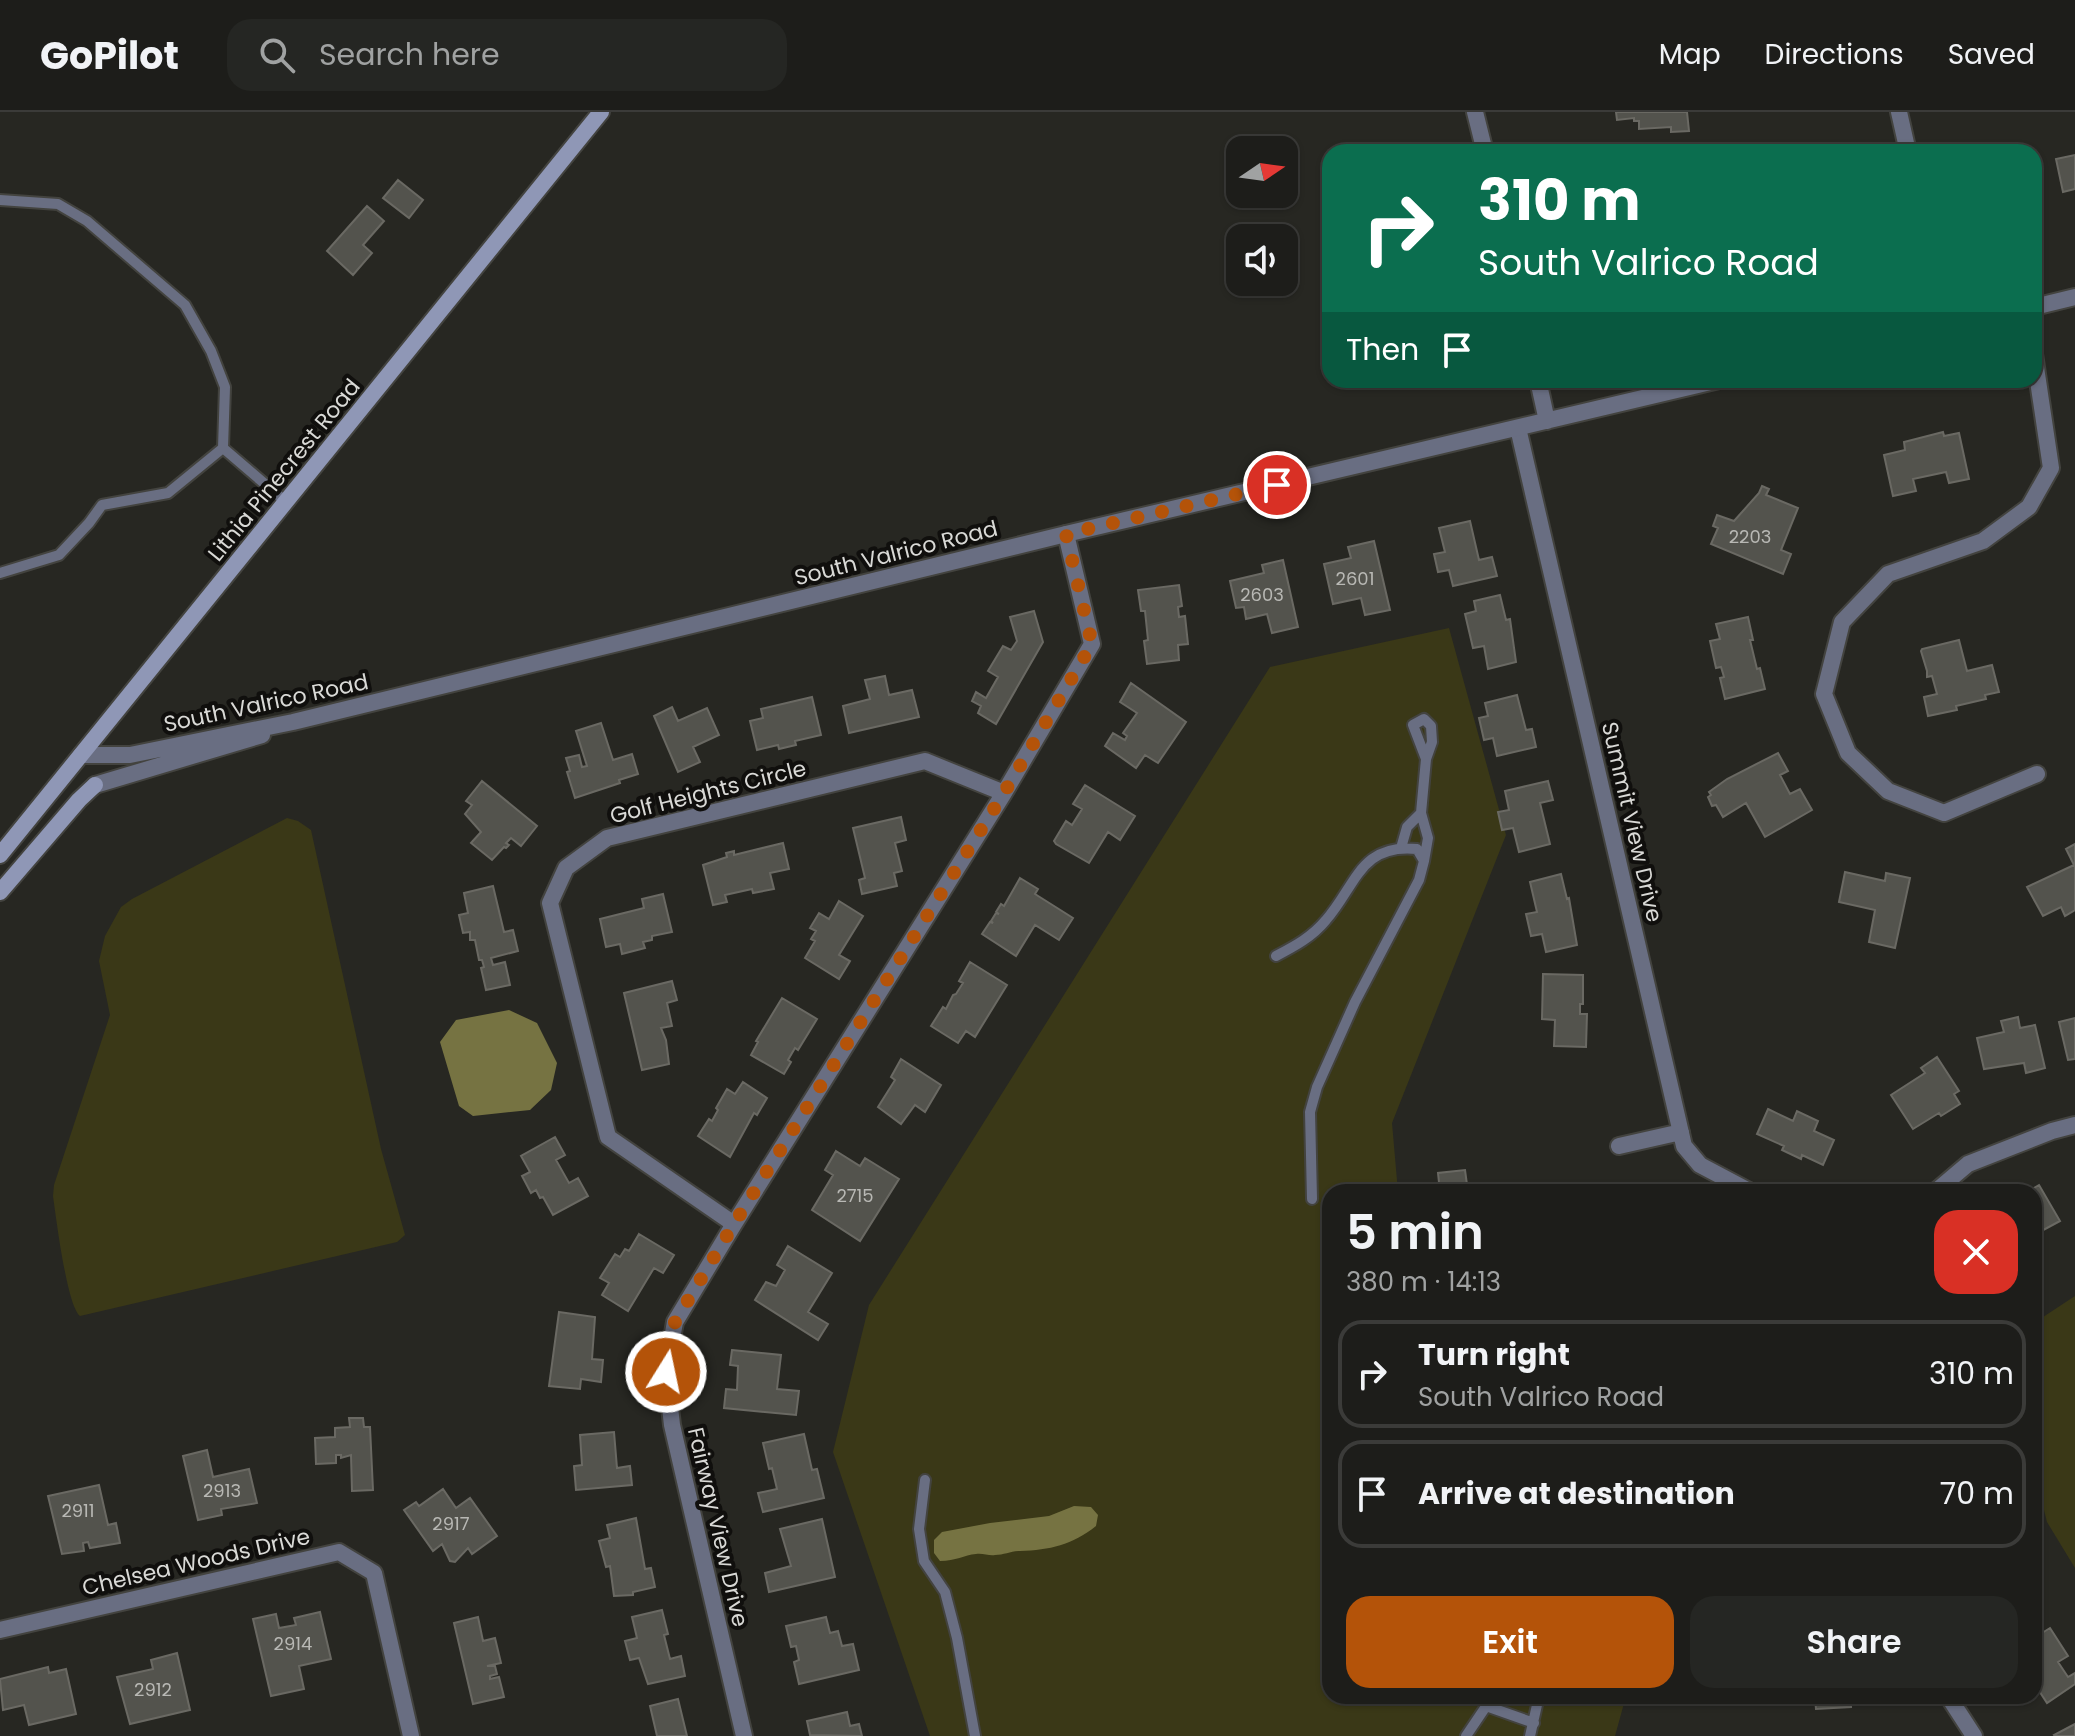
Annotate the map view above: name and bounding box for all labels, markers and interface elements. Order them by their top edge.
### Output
search box [227,19,787,91]
text: GoPilot [40,29,179,82]
icon: search [255,33,299,77]
text: Search here [319,33,500,76]
text: Map [1659,35,1721,74]
text: Directions [1765,35,1904,74]
text: Saved [1948,35,2035,74]
north arrow [1226,136,1298,208]
map controls [1226,136,1298,296]
text: 310 m [1478,161,1641,240]
icon: right [1346,176,1450,280]
button: sound [1226,224,1298,296]
text: South Valrico Road [1478,237,1819,288]
text: Then [1346,328,1419,371]
icon: arrive [1435,328,1479,372]
street label: Lithia Pinecrest Road [201,372,367,568]
pin [1243,451,1311,519]
icon: arrive [1255,463,1299,507]
street label: South Valrico Road [791,513,1001,593]
house number: 2203 [1729,524,1771,549]
house number: 2601 [1336,566,1374,591]
house number: 2603 [1240,582,1284,607]
street label: South Valrico Road [161,666,371,740]
street label: Summit View Drive [1594,719,1670,925]
street label: Golf Heights Circle [607,753,809,831]
house number: 2715 [836,1183,874,1208]
text: 5 min [1346,1199,1484,1266]
button: close [1934,1210,2018,1294]
text: 380 m · 14:13 [1346,1264,1501,1300]
position arrow [624,1330,708,1414]
text: Turn right [1418,1333,1570,1376]
icon: right [1350,1352,1394,1396]
text: 310 m [1929,1352,2014,1395]
text: South Valrico Road [1418,1379,1664,1415]
street label: Fairway View Drive [680,1424,756,1630]
icon: arrive [1350,1472,1394,1516]
text: Arrive at destination [1418,1472,1735,1515]
text: 70 m [1940,1472,2014,1515]
house number: 2913 [203,1478,241,1503]
house number: 2911 [61,1498,95,1523]
house number: 2917 [432,1511,470,1536]
street label: Chelsea Woods Drive [79,1521,313,1603]
button: Exit [1346,1596,1674,1688]
button: Share [1690,1596,2018,1688]
house number: 2914 [274,1631,312,1656]
house number: 2912 [134,1677,172,1702]

